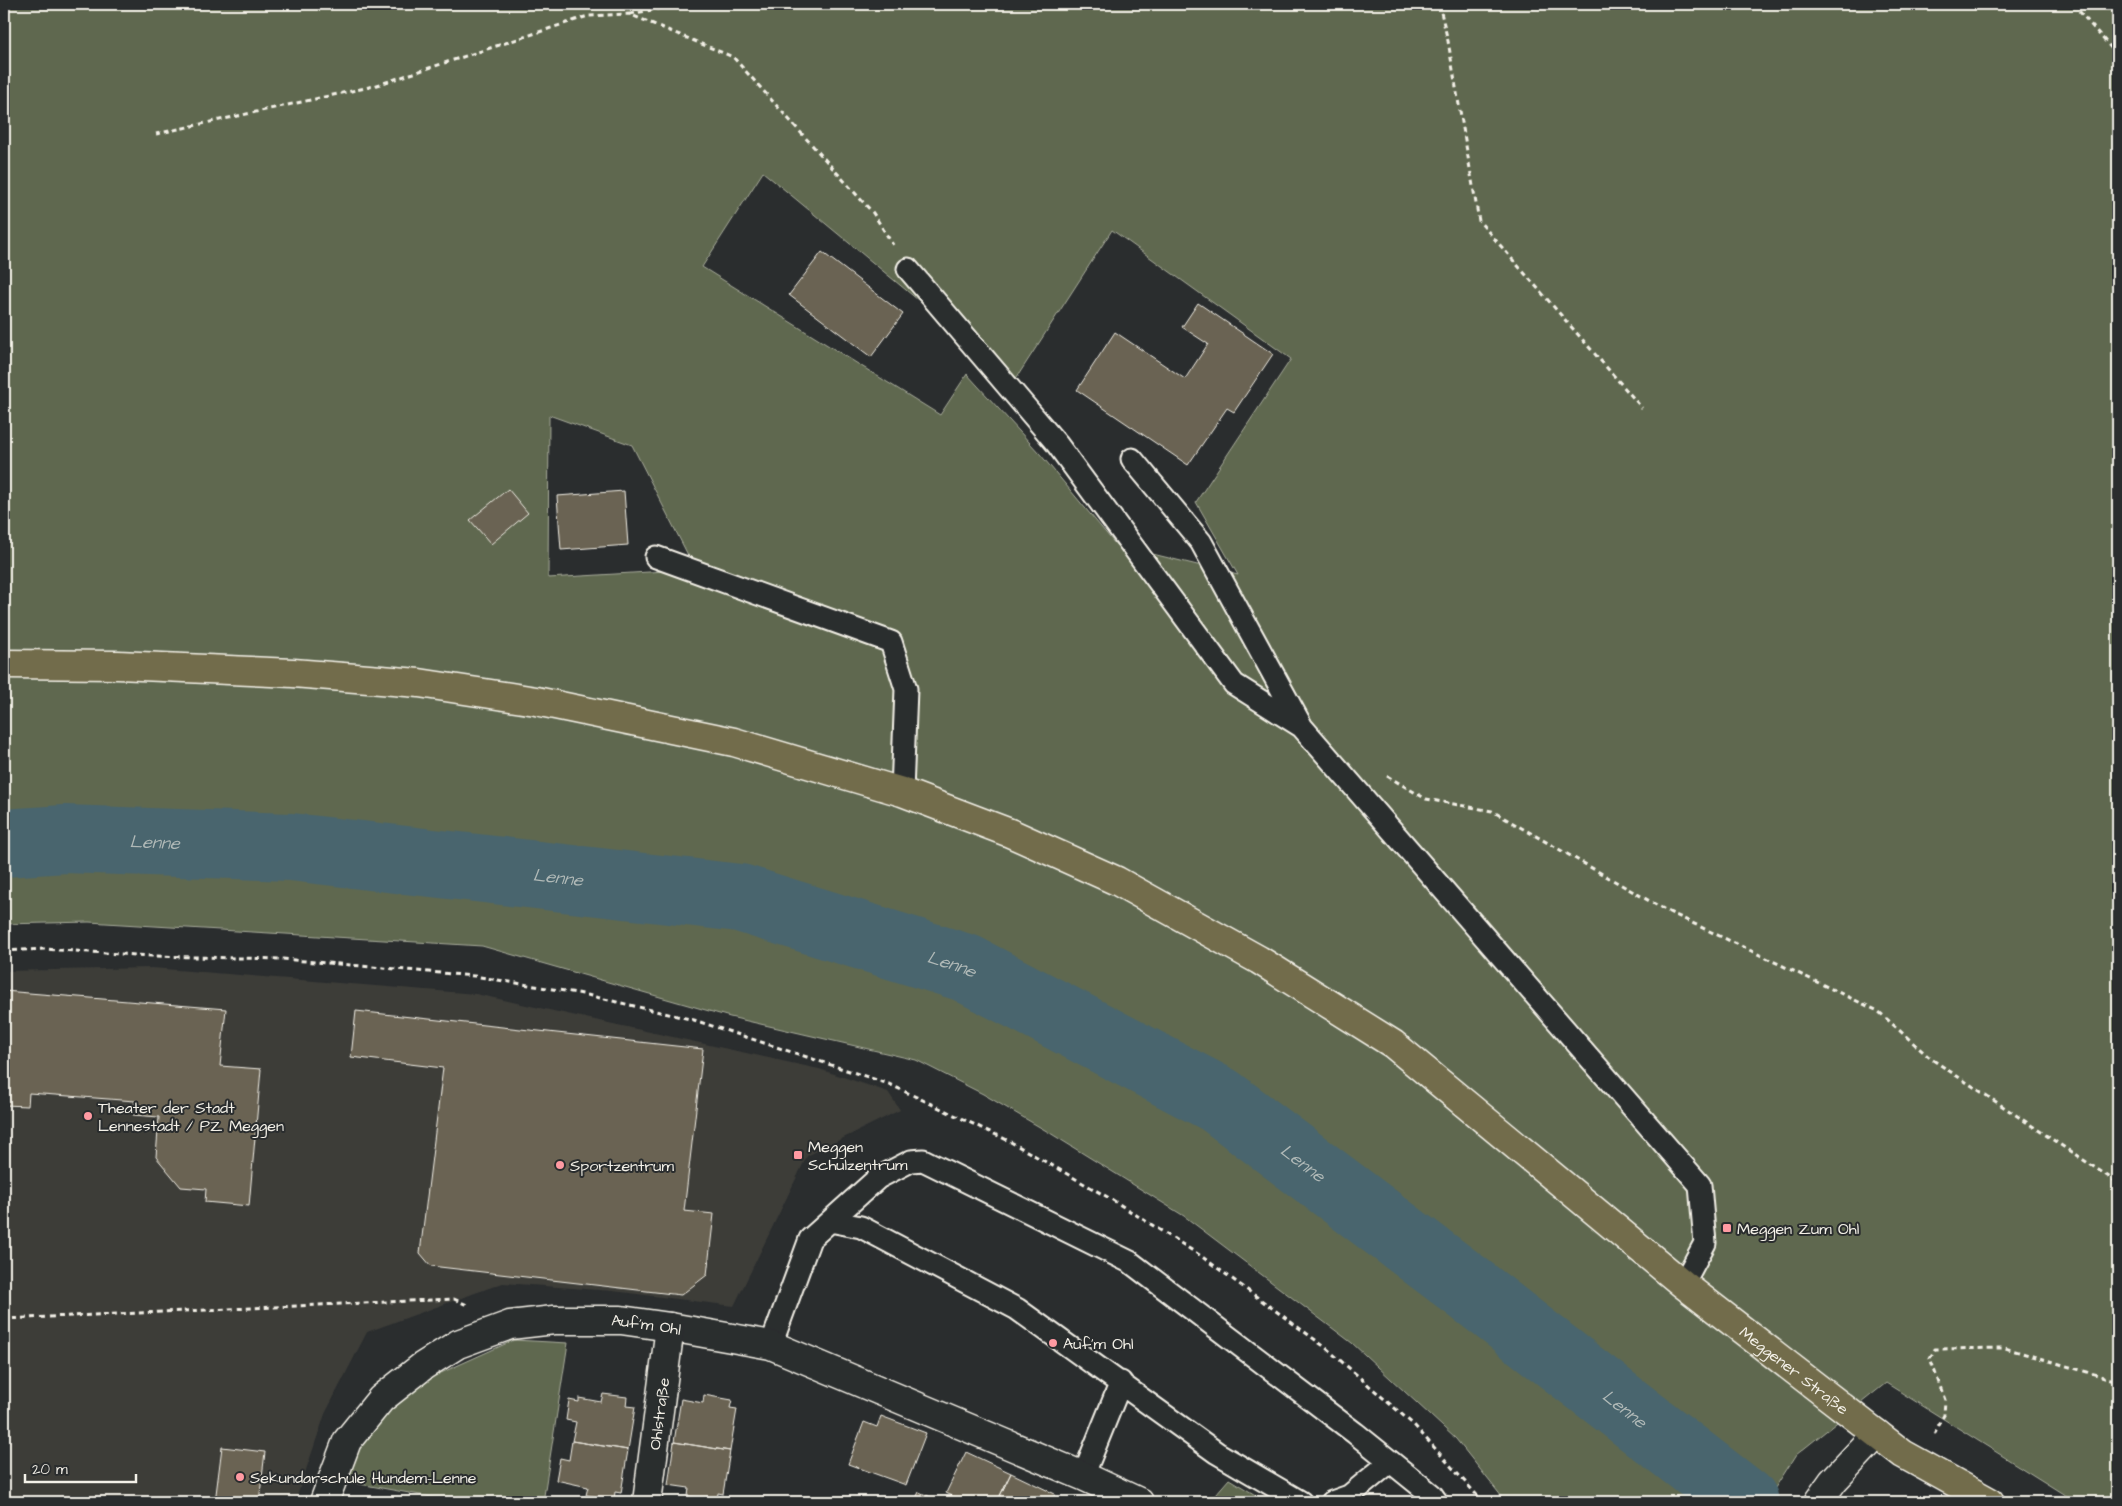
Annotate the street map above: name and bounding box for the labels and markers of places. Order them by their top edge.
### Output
place label: Theater der Stadt Lennestadt / PZ Meggen [98,1097,284,1138]
marker: Theater der Stadt Lennestadt / PZ Meggen [82,1110,94,1122]
place label: Meggen Schulzentrum [808,1136,908,1176]
marker: Meggen Schulzentrum [792,1149,804,1161]
place label: Sportzentrum [570,1155,674,1177]
marker: Sportzentrum [554,1159,566,1171]
place label: Meggen Zum Ohl [1737,1218,1859,1241]
marker: Meggen Zum Ohl [1721,1222,1733,1234]
place label: Auf'm Ohl [1063,1333,1133,1355]
marker: Auf'm Ohl [1047,1337,1059,1349]
place label: Sekundarschule Hundem-Lenne [250,1467,477,1489]
marker: Sekundarschule Hundem-Lenne [234,1471,246,1483]

